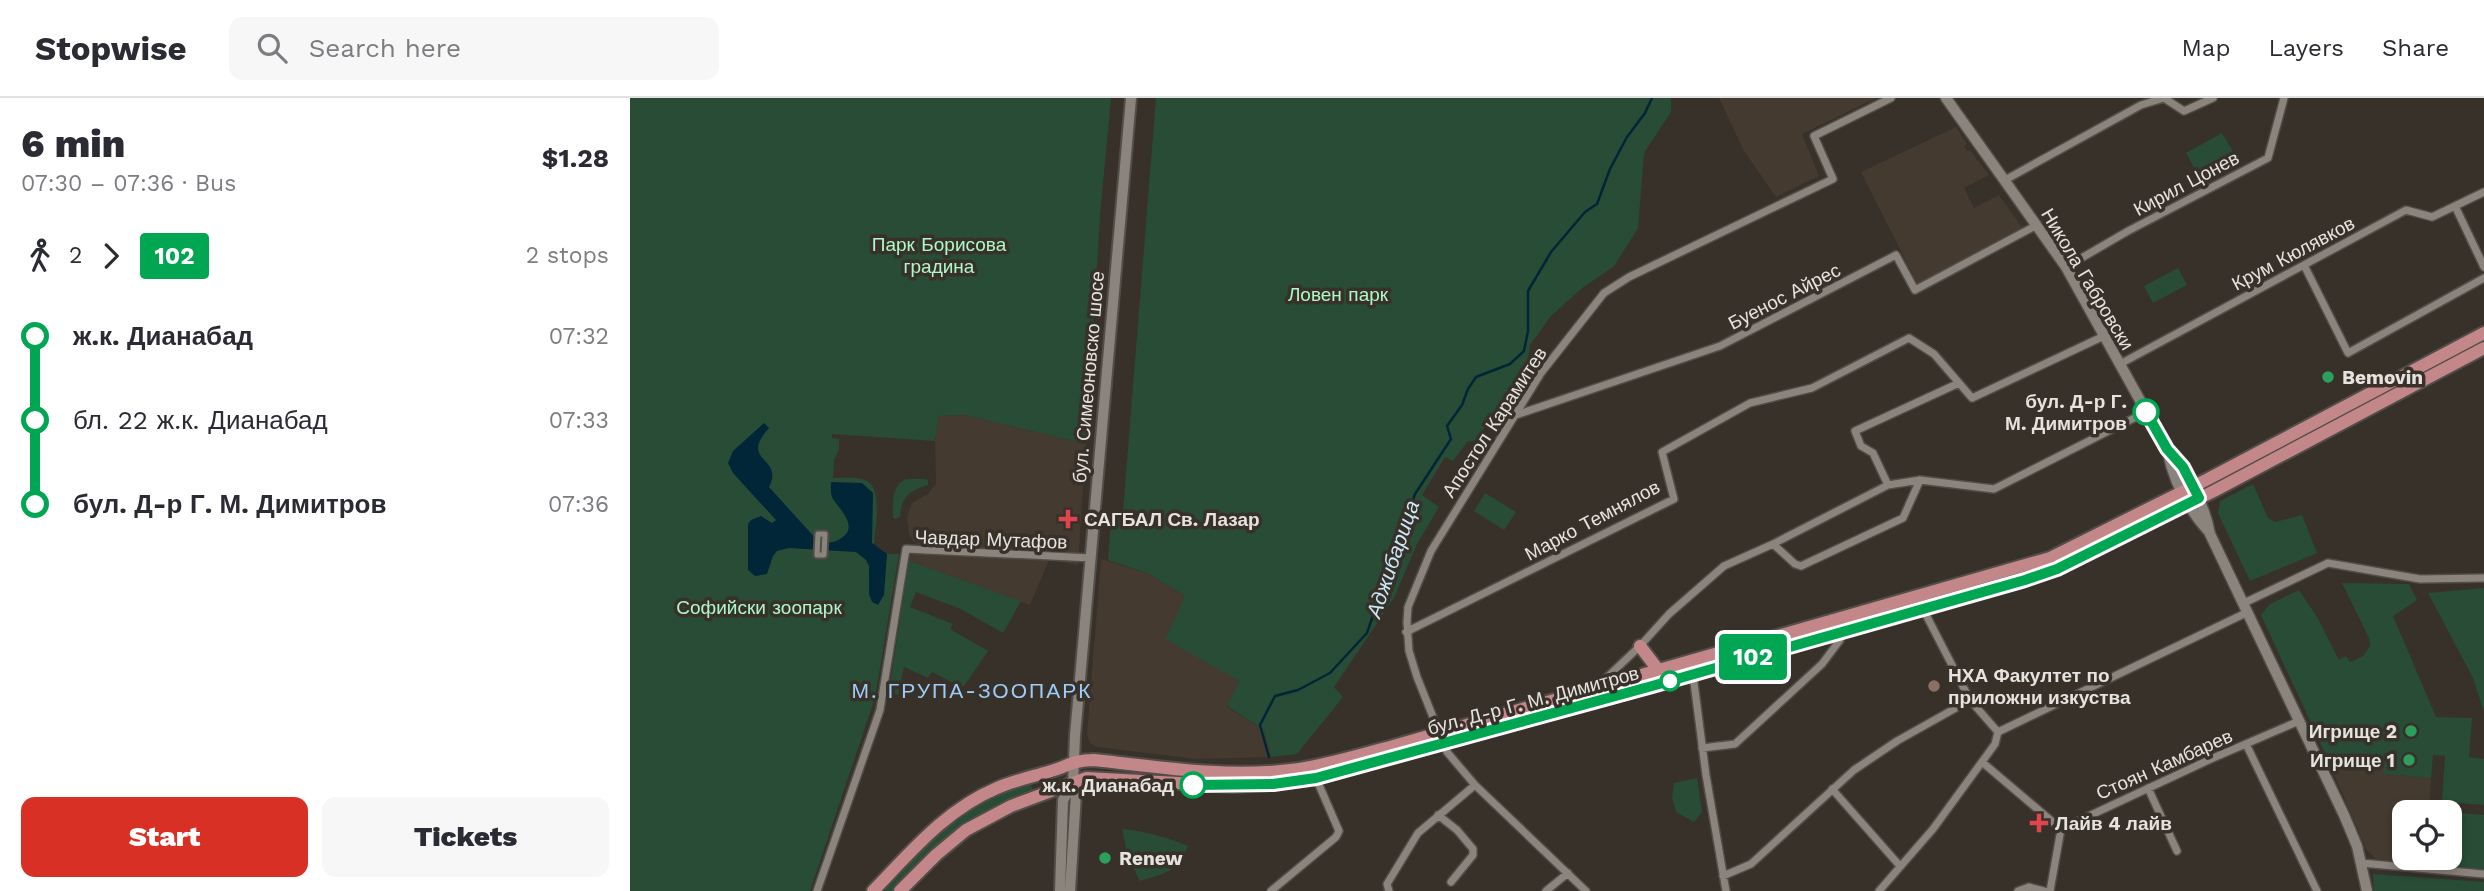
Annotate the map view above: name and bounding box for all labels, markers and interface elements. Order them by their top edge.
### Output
search box [229,17,719,80]
text: Stopwise [35,29,187,68]
icon: search [253,29,291,67]
text: Search here [309,33,461,63]
text: Map [2182,34,2230,62]
text: Layers [2268,34,2344,62]
text: Share [2382,34,2449,62]
text: 6 min [21,122,125,166]
text: $1.28 [542,143,609,173]
street label: Кирил Цонев [2130,146,2243,221]
text: 07:30 – 07:36 · Bus [21,170,236,197]
street label: Никола Габровски [2036,204,2139,354]
street label: Крум Кюлявков [2228,211,2359,295]
park label: Парк Борисова градина [872,233,1007,278]
icon: walk [21,237,59,275]
icon: forward [92,237,130,275]
text: 2 [69,242,82,269]
text: 102 [154,242,195,270]
text: 2 stops [526,242,609,269]
street label: Буенос Айрес [1724,258,1844,335]
street label: бул. Симеоновско шосе [1068,270,1109,484]
park label: Ловен парк [1288,283,1389,306]
text: ж.к. Дианабад [73,321,253,351]
text: 07:32 [549,323,609,350]
street label: Апостол Карамитев [1437,343,1552,502]
place label: Bemovin [2342,366,2423,389]
marker: Bemovin [2320,369,2336,385]
place label: бул. Д-р Г. М. Димитров [2005,390,2127,435]
marker: бул. Д-р Г. М. Димитров [2133,399,2159,425]
text: бл. 22 ж.к. Дианабад [73,405,328,435]
text: 07:33 [549,407,609,434]
street label: Марко Темнялов [1521,475,1664,566]
text: бул. Д-р Г. М. Димитров [73,489,386,519]
text: 07:36 [548,491,609,518]
water label: Аджибарица [1360,497,1424,623]
place label: САГБАЛ Св. Лазар [1084,508,1260,531]
marker: САГБАЛ Св. Лазар [1058,509,1078,529]
street label: Чавдар Мутафов [914,525,1068,554]
park label: Софийски зоопарк [676,596,842,619]
line badge: 102 [1713,634,1793,680]
text: 102 [1733,643,1773,671]
street label: бул. Д-р Г. М. Димитров [1425,661,1641,740]
place label: НХА Факултет по приложни изкуства [1948,664,2131,709]
unlabelled marker [1660,671,1680,691]
district label: М. ГРУПА-ЗООПАРК [852,678,1092,703]
marker: НХА Факултет по приложни изкуства [1926,678,1942,694]
place label: Игрище 2 [2309,720,2397,743]
marker: Игрище 2 [2403,723,2419,739]
street label: Стоян Камбарев [2092,724,2236,805]
place label: Игрище 1 [2310,749,2395,772]
marker: Игрище 1 [2401,752,2417,768]
marker: ж.к. Дианабад [1180,772,1206,798]
place label: ж.к. Дианабад [1041,774,1174,797]
button: Start [21,797,308,877]
button: Tickets [322,797,609,877]
map controls [2392,800,2462,870]
button: locate [2392,800,2462,870]
place label: Лайв 4 лайв [2055,812,2172,835]
marker: Лайв 4 лайв [2029,813,2049,833]
place label: Renew [1119,847,1183,870]
marker: Renew [1097,850,1113,866]

